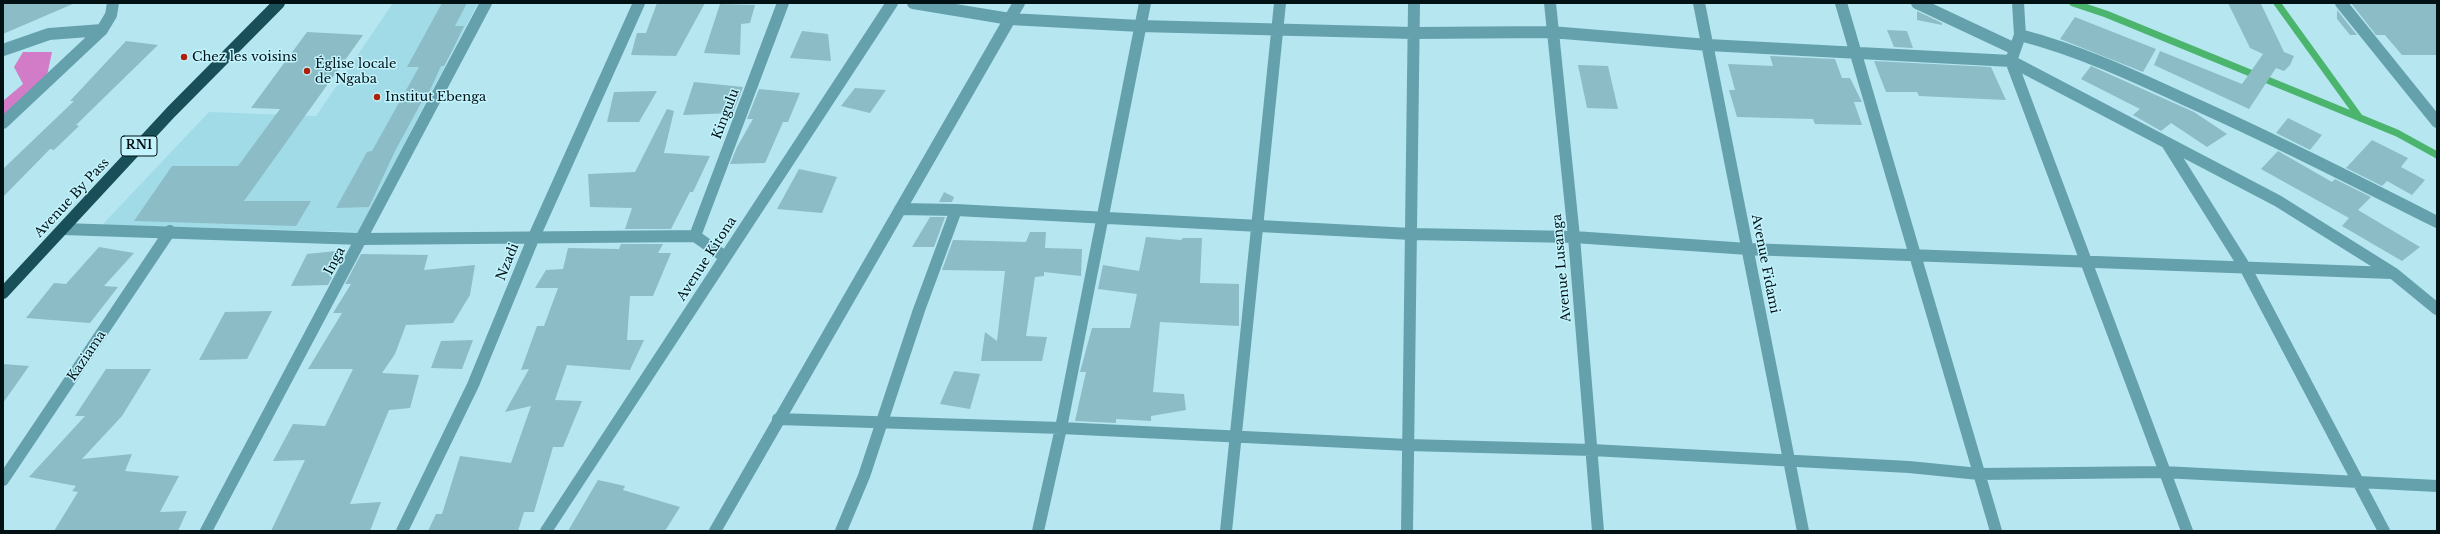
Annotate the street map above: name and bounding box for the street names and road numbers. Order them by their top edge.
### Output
street label: Kingulu [709,86,743,142]
road number: RN1 [121,136,157,156]
street label: Avenue By Pass [31,155,113,241]
street label: Avenue Lusanga [1550,213,1574,323]
street label: Avenue Fidami [1748,213,1782,315]
street label: Avenue Kitona [674,214,740,304]
street label: Nzadi [493,241,523,283]
street label: Inga [321,244,349,278]
street label: Kaziama [64,328,110,384]

